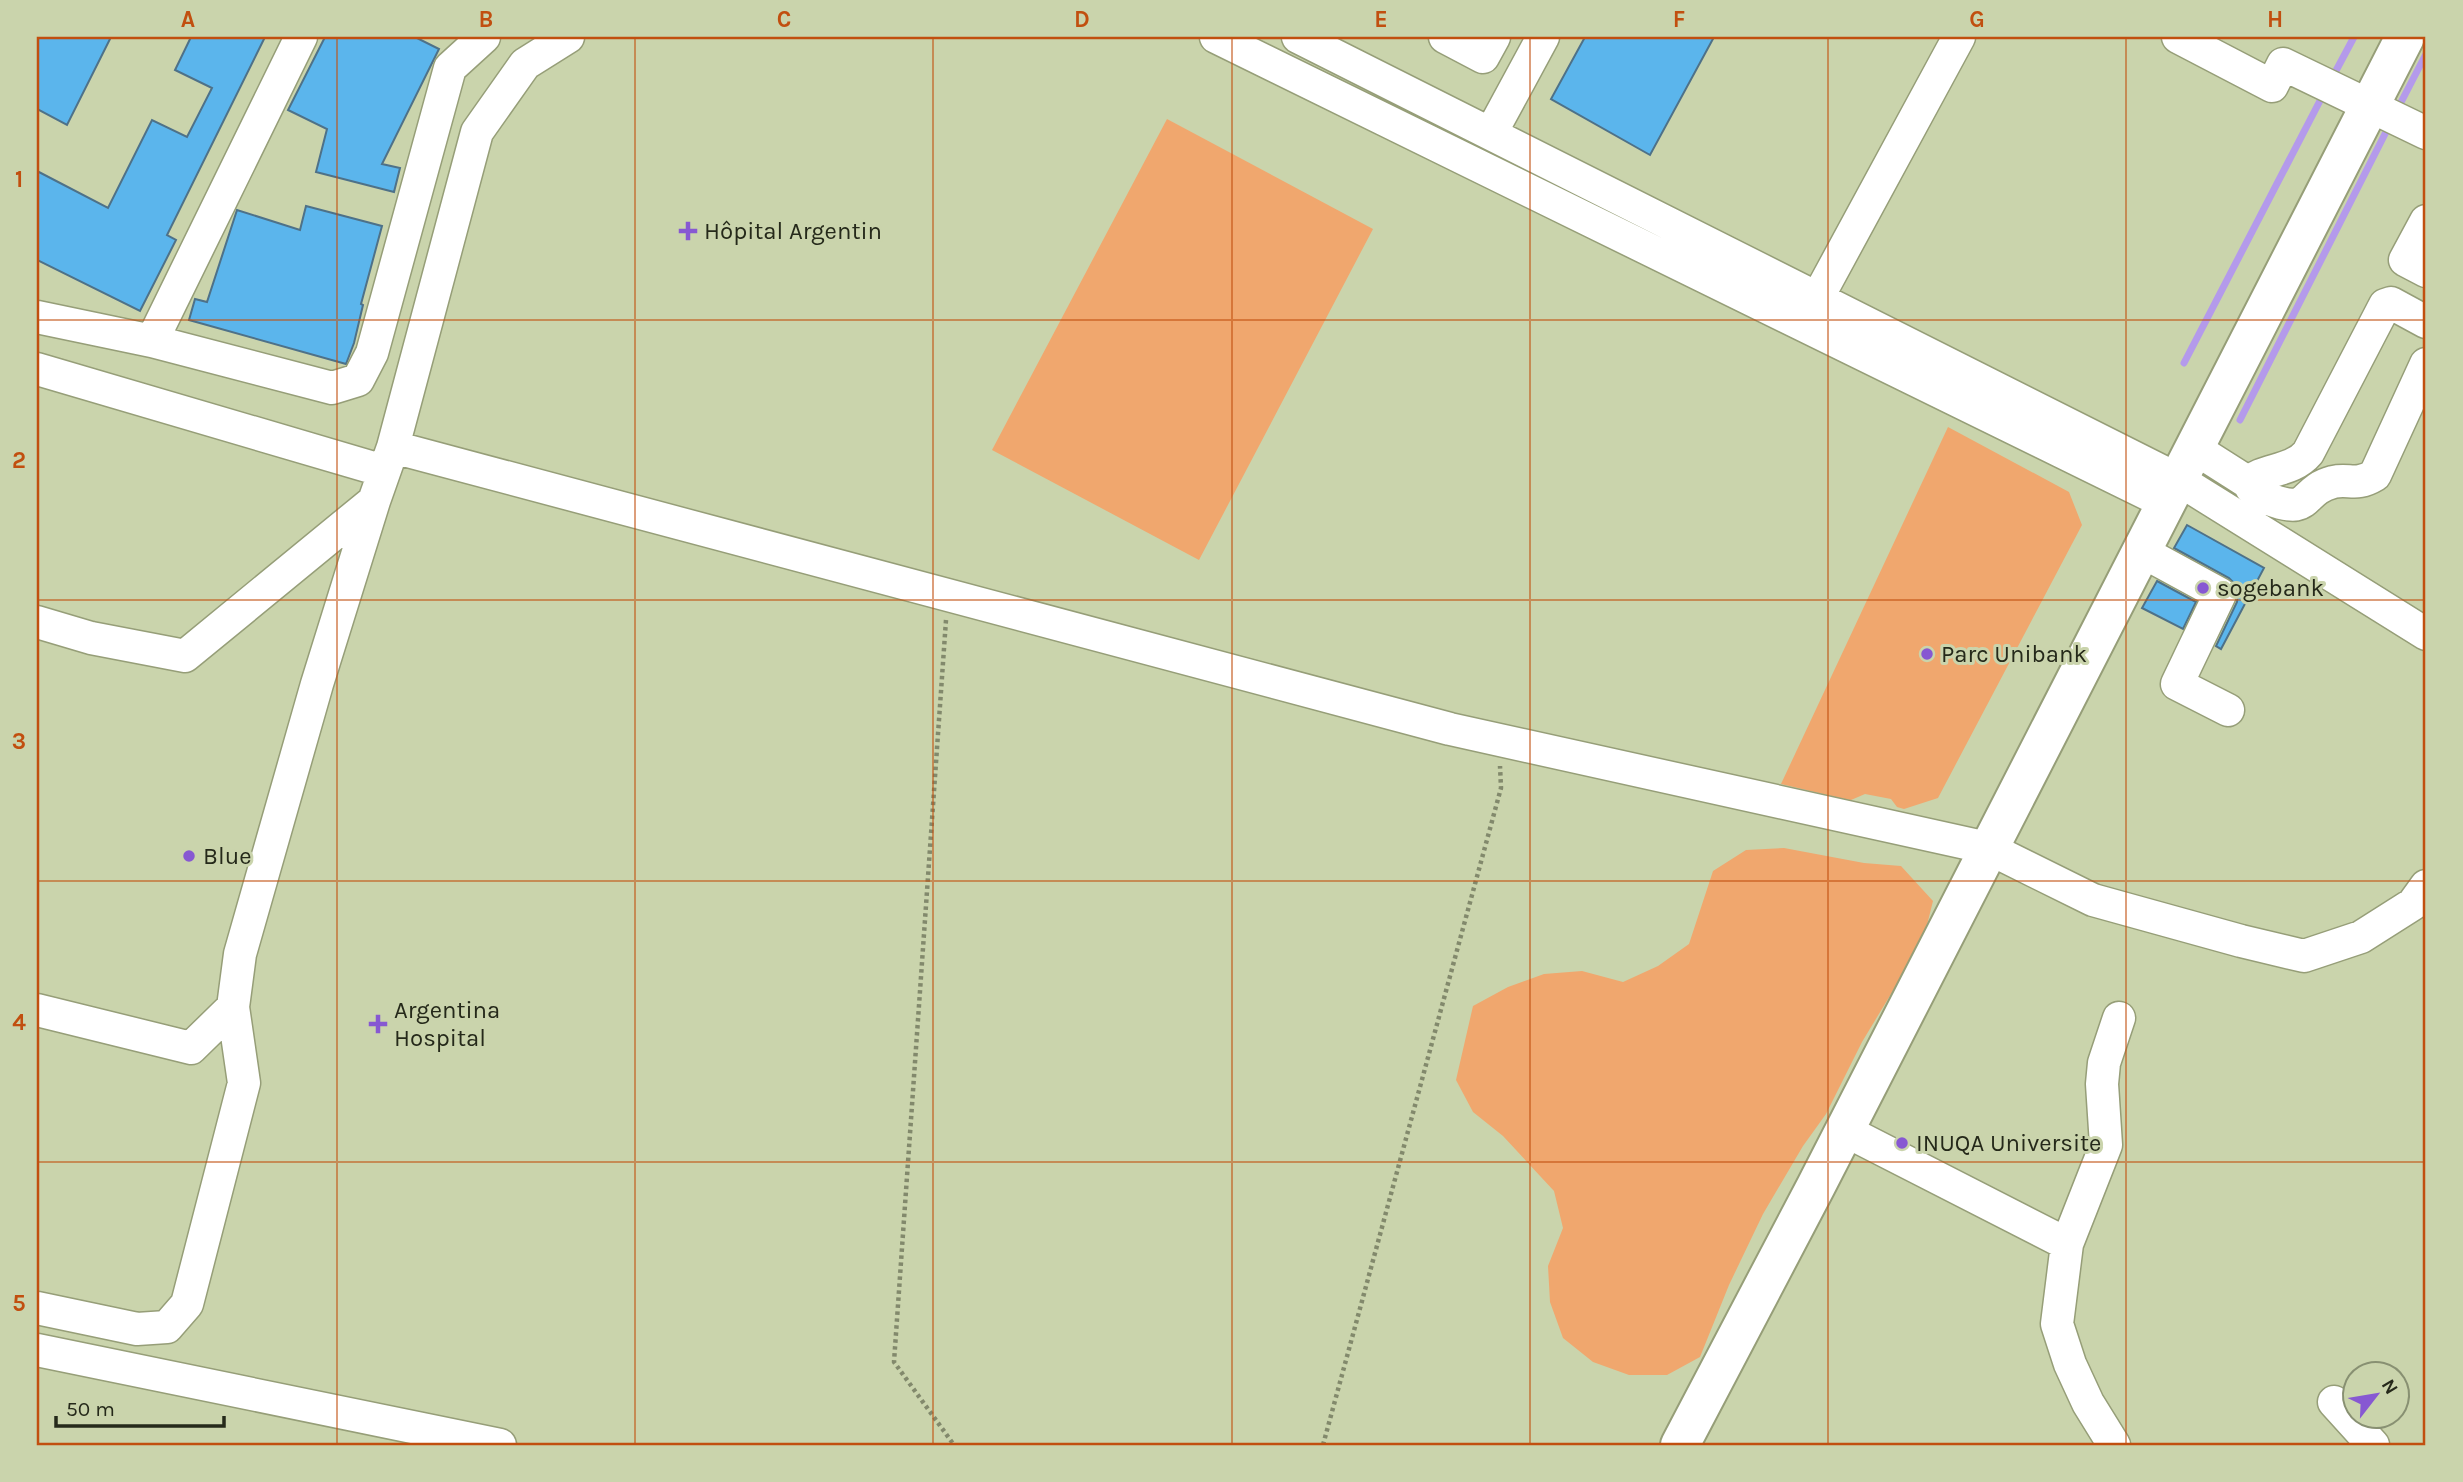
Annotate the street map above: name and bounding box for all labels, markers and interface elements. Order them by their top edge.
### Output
text: A [181,6,195,33]
text: B [479,6,493,33]
text: C [777,6,791,33]
text: D [1074,6,1090,33]
text: E [1374,6,1388,33]
text: F [1673,6,1685,33]
text: G [1969,6,1985,33]
text: H [2267,6,2283,33]
text: 1 [15,166,23,193]
place label: Hôpital Argentin [704,217,882,245]
marker: Hôpital Argentin [678,221,698,241]
text: 2 [12,447,26,474]
place label: sogebank [2217,574,2324,602]
marker: sogebank [2195,580,2211,596]
place label: Parc Unibank [1941,640,2087,668]
marker: Parc Unibank [1919,646,1935,662]
text: 3 [12,728,26,755]
place label: Blue [203,842,252,870]
marker: Blue [181,848,197,864]
place label: Argentina Hospital [394,996,500,1052]
text: 4 [12,1009,26,1036]
marker: Argentina Hospital [368,1014,388,1034]
place label: INUQA Universite [1916,1129,2101,1157]
marker: INUQA Universite [1894,1135,1910,1151]
text: 5 [12,1290,26,1317]
north arrow [2340,1360,2410,1430]
text: N [2377,1375,2403,1398]
scale bar [56,1384,224,1428]
text: 50 m [66,1397,115,1421]

